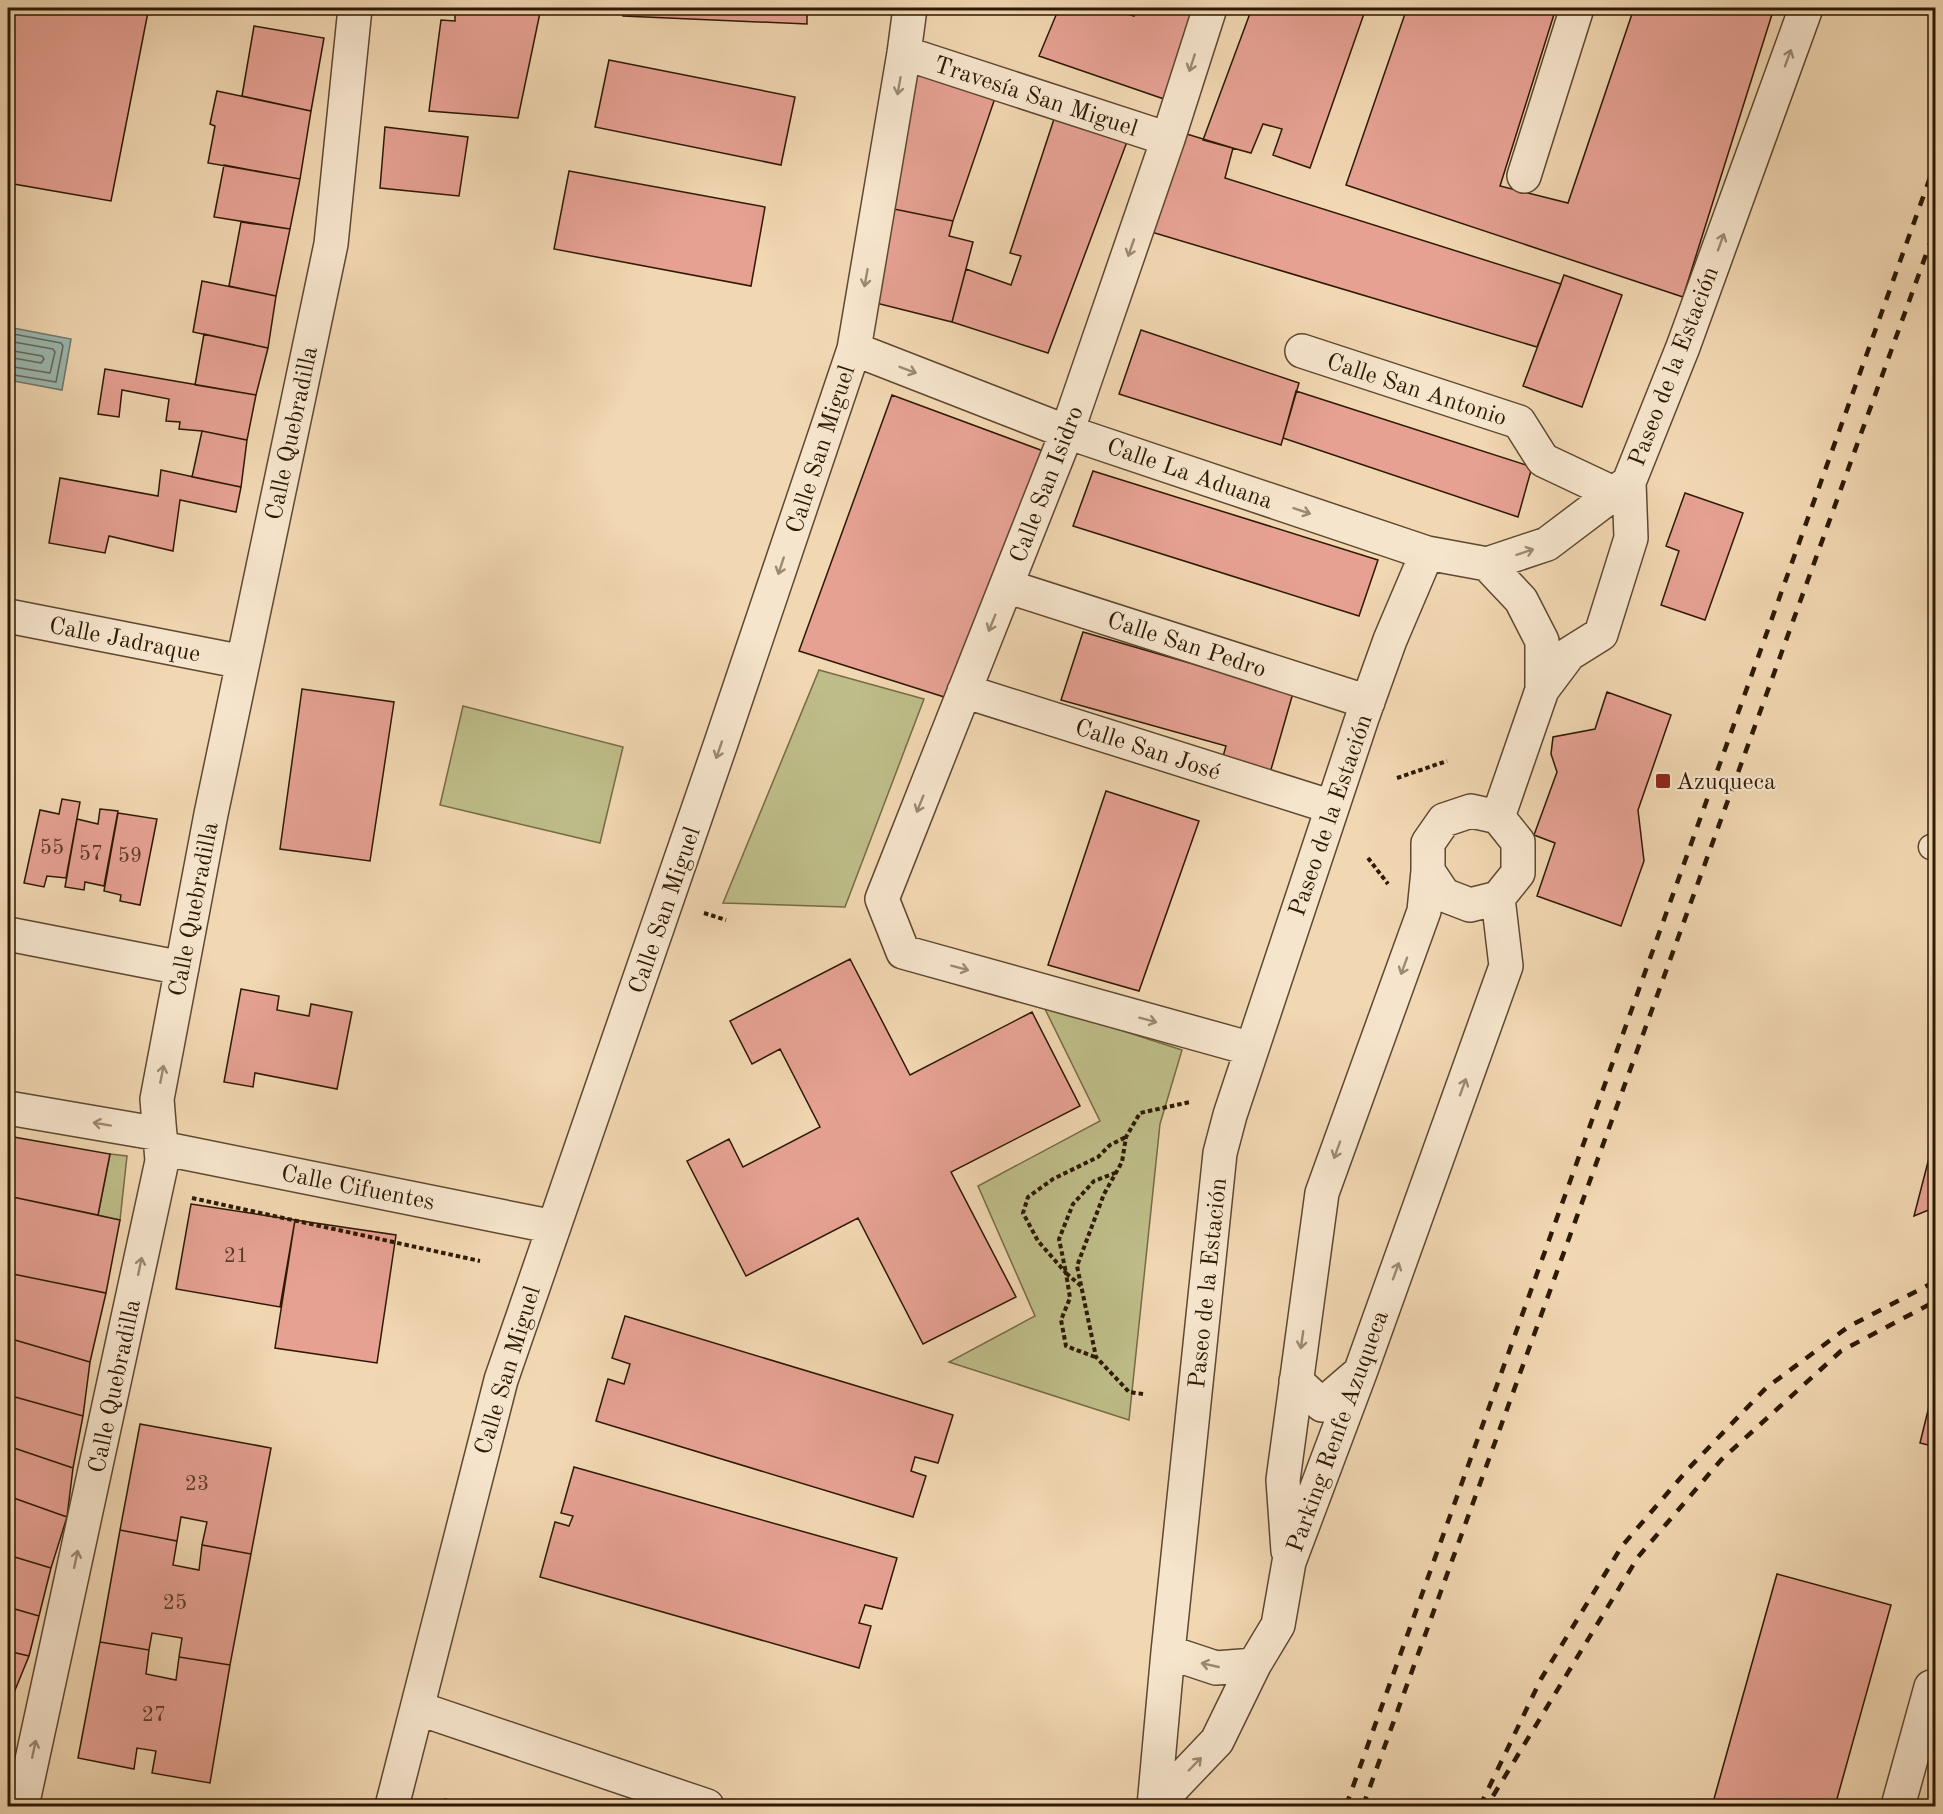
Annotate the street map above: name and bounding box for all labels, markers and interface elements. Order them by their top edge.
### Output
one-way arrow [1783,49,1794,68]
one-way arrow [1186,53,1197,72]
street label: Travesía San Miguel [931,54,1140,142]
one-way arrow [893,76,904,96]
one-way arrow [1717,233,1728,251]
one-way arrow [1124,238,1135,257]
street label: Paseo de la Estación [1626,264,1724,470]
one-way arrow [860,268,871,288]
street label: Calle Quebradilla [263,344,323,523]
street label: Calle San Antonio [1323,350,1509,431]
street label: Calle San Miguel [783,363,860,537]
one-way arrow [899,365,917,376]
street label: Calle San Isidro [1007,403,1089,566]
street label: Calle La Aduana [1103,435,1275,515]
one-way arrow [1292,506,1311,517]
one-way arrow [1515,545,1534,556]
one-way arrow [775,556,786,575]
street label: Calle San Pedro [1104,609,1269,683]
one-way arrow [986,613,997,632]
street label: Calle Jadraque [47,615,202,667]
street label: Paseo de la Estación [1286,712,1378,920]
street label: Calle San José [1072,716,1223,786]
one-way arrow [712,740,723,759]
place label: Azuqueca [1676,771,1776,795]
marker: Azuqueca [1654,772,1672,790]
one-way arrow [914,794,925,813]
street label: Calle Quebradilla [166,820,224,999]
street label: Calle San Miguel [626,824,706,997]
house number: 55 [40,838,64,859]
house number: 57 [79,844,103,865]
house number: 59 [118,846,142,867]
one-way arrow [1397,956,1408,975]
one-way arrow [950,963,969,974]
one-way arrow [1138,1015,1157,1026]
one-way arrow [157,1064,168,1084]
one-way arrow [1458,1079,1469,1097]
one-way arrow [93,1118,113,1129]
one-way arrow [1331,1140,1342,1158]
street label: Calle Cifuentes [279,1162,436,1216]
street label: Paseo de la Estación [1186,1177,1232,1390]
house number: 21 [224,1246,248,1267]
one-way arrow [134,1256,146,1275]
one-way arrow [1392,1262,1403,1281]
street label: Calle San Miguel [472,1283,546,1458]
street label: Calle Quebradilla [86,1297,146,1476]
street label: Parking Renfe Azuqueca [1284,1307,1394,1556]
one-way arrow [1296,1330,1307,1350]
house number: 23 [185,1474,209,1495]
one-way arrow [71,1550,82,1569]
house number: 25 [163,1593,187,1614]
one-way arrow [1201,1659,1220,1671]
house number: 27 [142,1705,166,1726]
one-way arrow [29,1740,41,1759]
one-way arrow [1188,1757,1202,1772]

